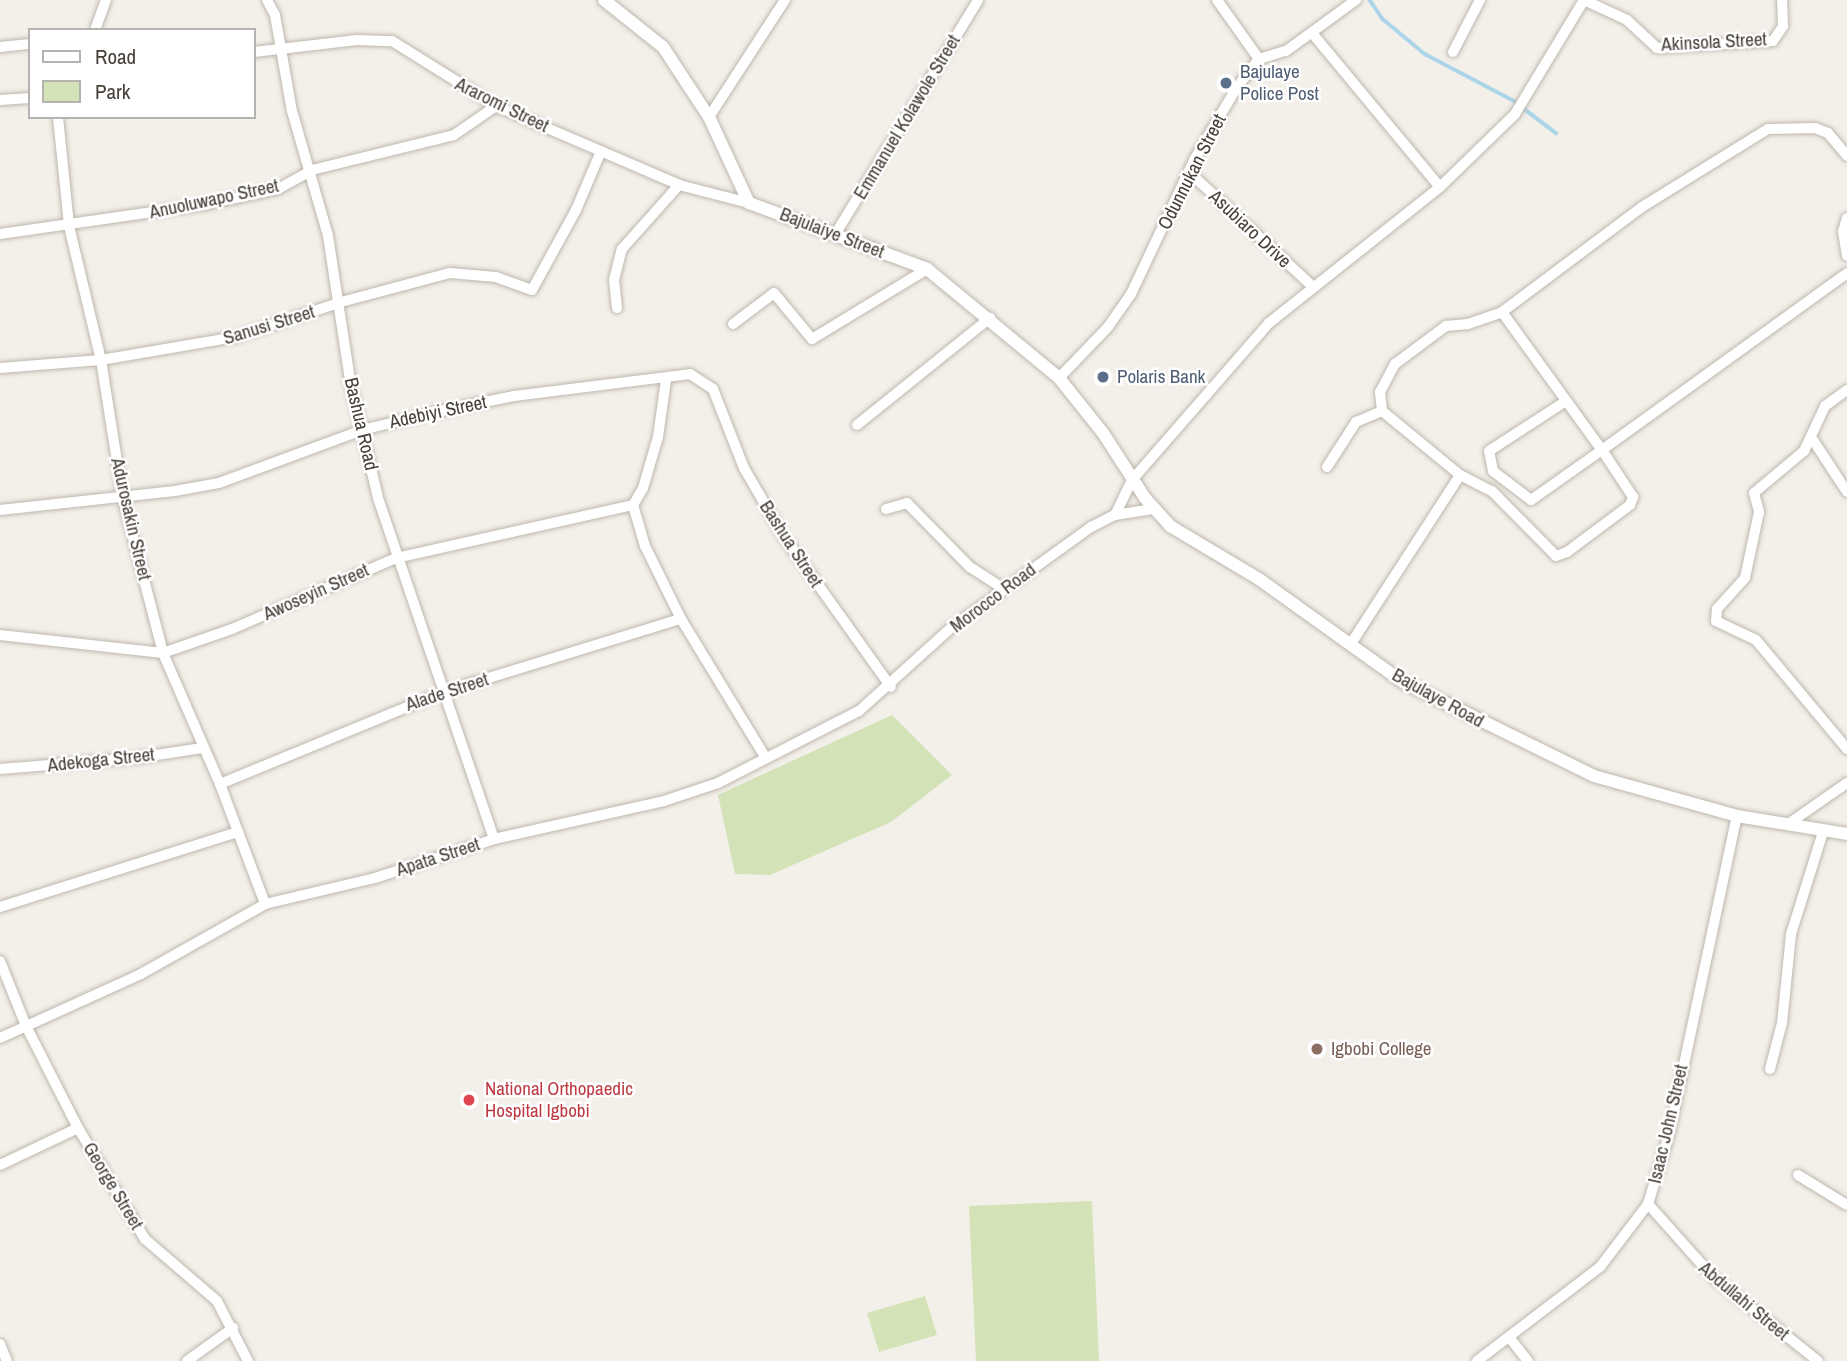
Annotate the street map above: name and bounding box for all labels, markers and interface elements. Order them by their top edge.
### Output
legend [28,28,256,119]
street label: Akinsola Street [1661,28,1767,56]
street label: Emmanuel Kolawole Street [849,31,965,203]
text: Road [95,42,136,71]
place label: Bajulaye Police Post [1240,61,1319,105]
street label: Araromi Street [451,73,553,137]
marker: Bajulaye Police Post [1218,75,1234,91]
text: Park [95,77,130,106]
street label: Odunnukan Street [1153,110,1231,234]
street label: Anuoluwapo Street [147,174,281,224]
street label: Asubiaro Drive [1204,185,1296,273]
street label: Bajulaiye Street [777,203,887,263]
street label: Sanusi Street [221,300,317,350]
place label: Polaris Bank [1117,366,1205,388]
marker: Polaris Bank [1095,369,1111,385]
street label: Bashua Road [339,375,383,473]
street label: Adebiyi Street [387,391,489,433]
street label: Adurosakin Street [106,456,156,582]
street label: Bashua Street [755,496,827,592]
street label: Morocco Road [946,558,1040,638]
street label: Awoseyin Street [260,559,372,625]
street label: Bajulaye Road [1388,663,1488,733]
street label: Alade Street [403,668,491,716]
street label: Adekoga Street [46,743,156,777]
street label: Apata Street [393,833,483,881]
place label: Igbobi College [1331,1038,1431,1060]
marker: Igbobi College [1309,1041,1325,1057]
street label: Isaac John Street [1643,1062,1693,1186]
place label: National Orthopaedic Hospital Igbobi [485,1078,633,1122]
marker: National Orthopaedic Hospital Igbobi [459,1090,479,1110]
street label: George Street [78,1138,148,1234]
street label: Abdullahi Street [1694,1257,1794,1345]

